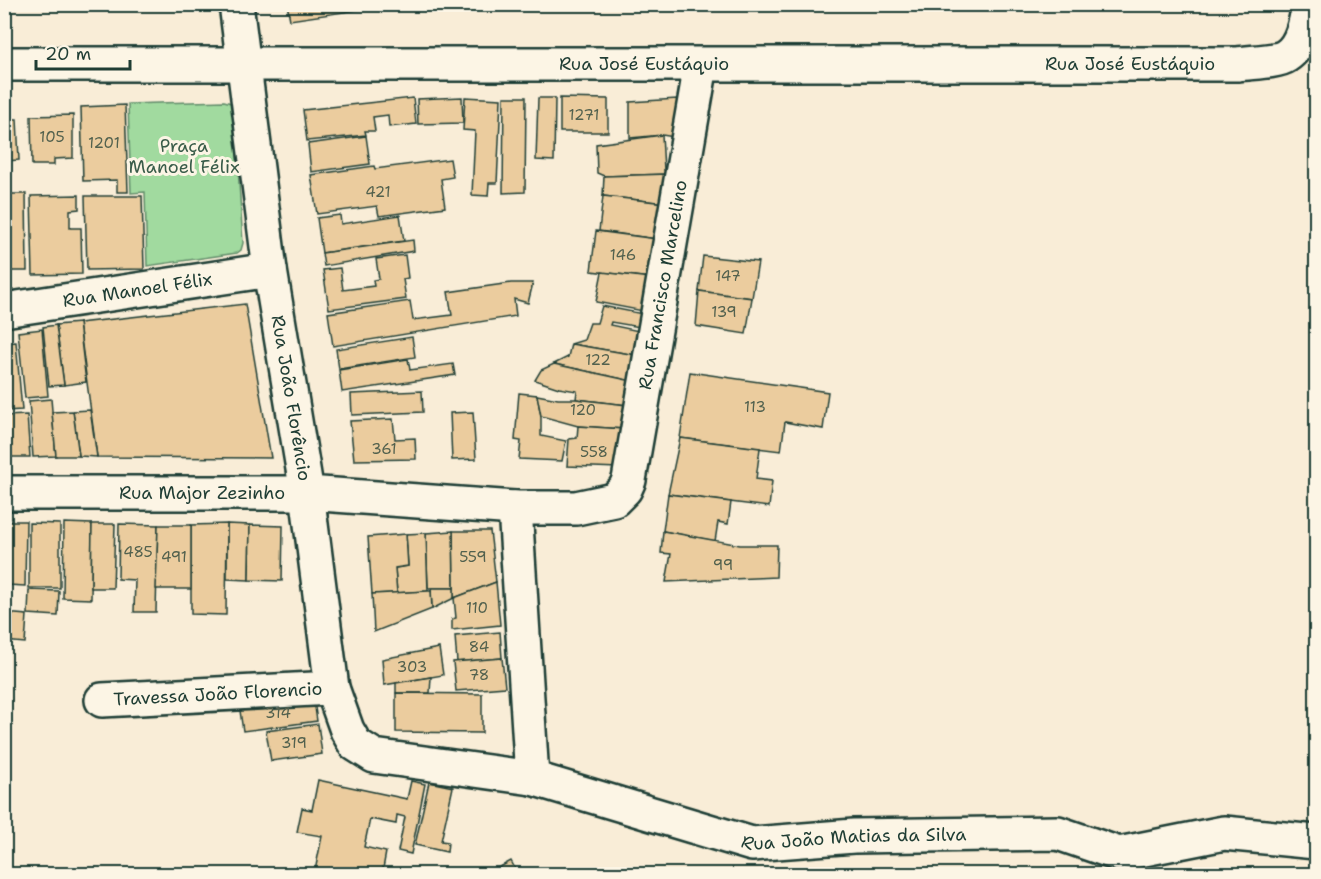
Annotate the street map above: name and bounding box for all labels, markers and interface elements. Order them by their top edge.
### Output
scale bar [36,33,130,71]
text: 20 m [45,42,91,66]
street label: Rua José Eustáquio [559,52,729,76]
street label: Rua José Eustáquio [1045,52,1215,76]
house number: 1271 [569,105,599,125]
house number: 105 [39,127,65,147]
house number: 1201 [88,133,120,153]
park label: Praça Manoel Félix [128,134,240,179]
street label: Rua Francisco Marcelino [633,178,693,392]
house number: 421 [365,182,391,202]
house number: 146 [610,245,636,265]
house number: 147 [715,266,741,286]
street label: Rua Manoel Félix [61,267,214,313]
house number: 139 [711,302,737,322]
street label: Rua João Florêncio [266,313,317,483]
house number: 122 [585,350,611,370]
house number: 113 [744,397,766,417]
house number: 120 [570,400,596,420]
house number: 361 [371,439,397,459]
house number: 558 [580,442,608,462]
street label: Rua Major Zezinho [119,481,285,505]
house number: 485 [123,542,153,562]
house number: 491 [161,547,187,567]
house number: 559 [459,547,487,567]
house number: 99 [713,555,733,575]
house number: 110 [466,598,488,618]
house number: 84 [469,637,489,657]
house number: 303 [397,657,427,677]
house number: 78 [469,665,489,685]
street label: Travessa João Florencio [113,677,323,711]
house number: 314 [265,703,291,723]
house number: 319 [281,733,307,753]
street label: Rua João Matias da Silva [738,822,966,856]

